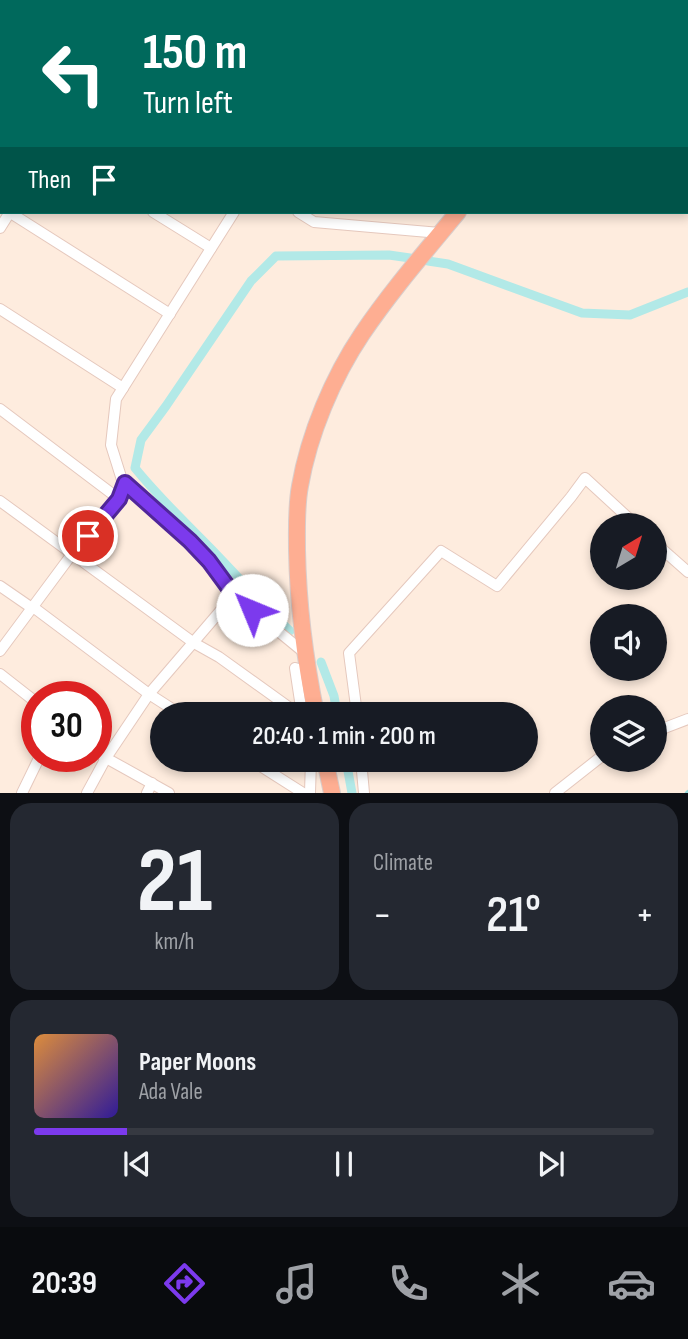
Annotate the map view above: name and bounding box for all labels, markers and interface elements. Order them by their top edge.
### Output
text: 150 m [143,24,247,83]
icon: left [28,28,119,119]
text: Turn left [143,84,233,123]
icon: arrive [85,161,123,199]
text: Then [28,165,71,196]
pin [58,506,118,566]
north arrow [590,513,667,590]
map controls [590,513,667,772]
icon: arrive [69,517,107,555]
position arrow [215,573,289,647]
button: sound [590,604,667,681]
speed limit sign: 30 [21,681,112,772]
button: layers [590,695,667,772]
text: 20:40 · 1 min · 200 m [252,721,436,752]
text: 21 [137,828,212,937]
text: Climate [373,849,433,877]
text: 21° [486,884,541,947]
text: − [373,893,392,938]
text: + [635,893,654,938]
text: km/h [155,928,194,956]
text: Paper Moons [139,1047,256,1078]
text: Ada Vale [139,1078,203,1106]
icon: previous [118,1145,156,1183]
icon: pause [325,1145,363,1183]
icon: next [532,1145,570,1183]
icon: directions [160,1259,209,1308]
icon: music [272,1259,321,1308]
icon: phone [384,1259,433,1308]
icon: climate [496,1259,545,1308]
icon: car [607,1259,656,1308]
text: 20:39 [31,1264,97,1303]

